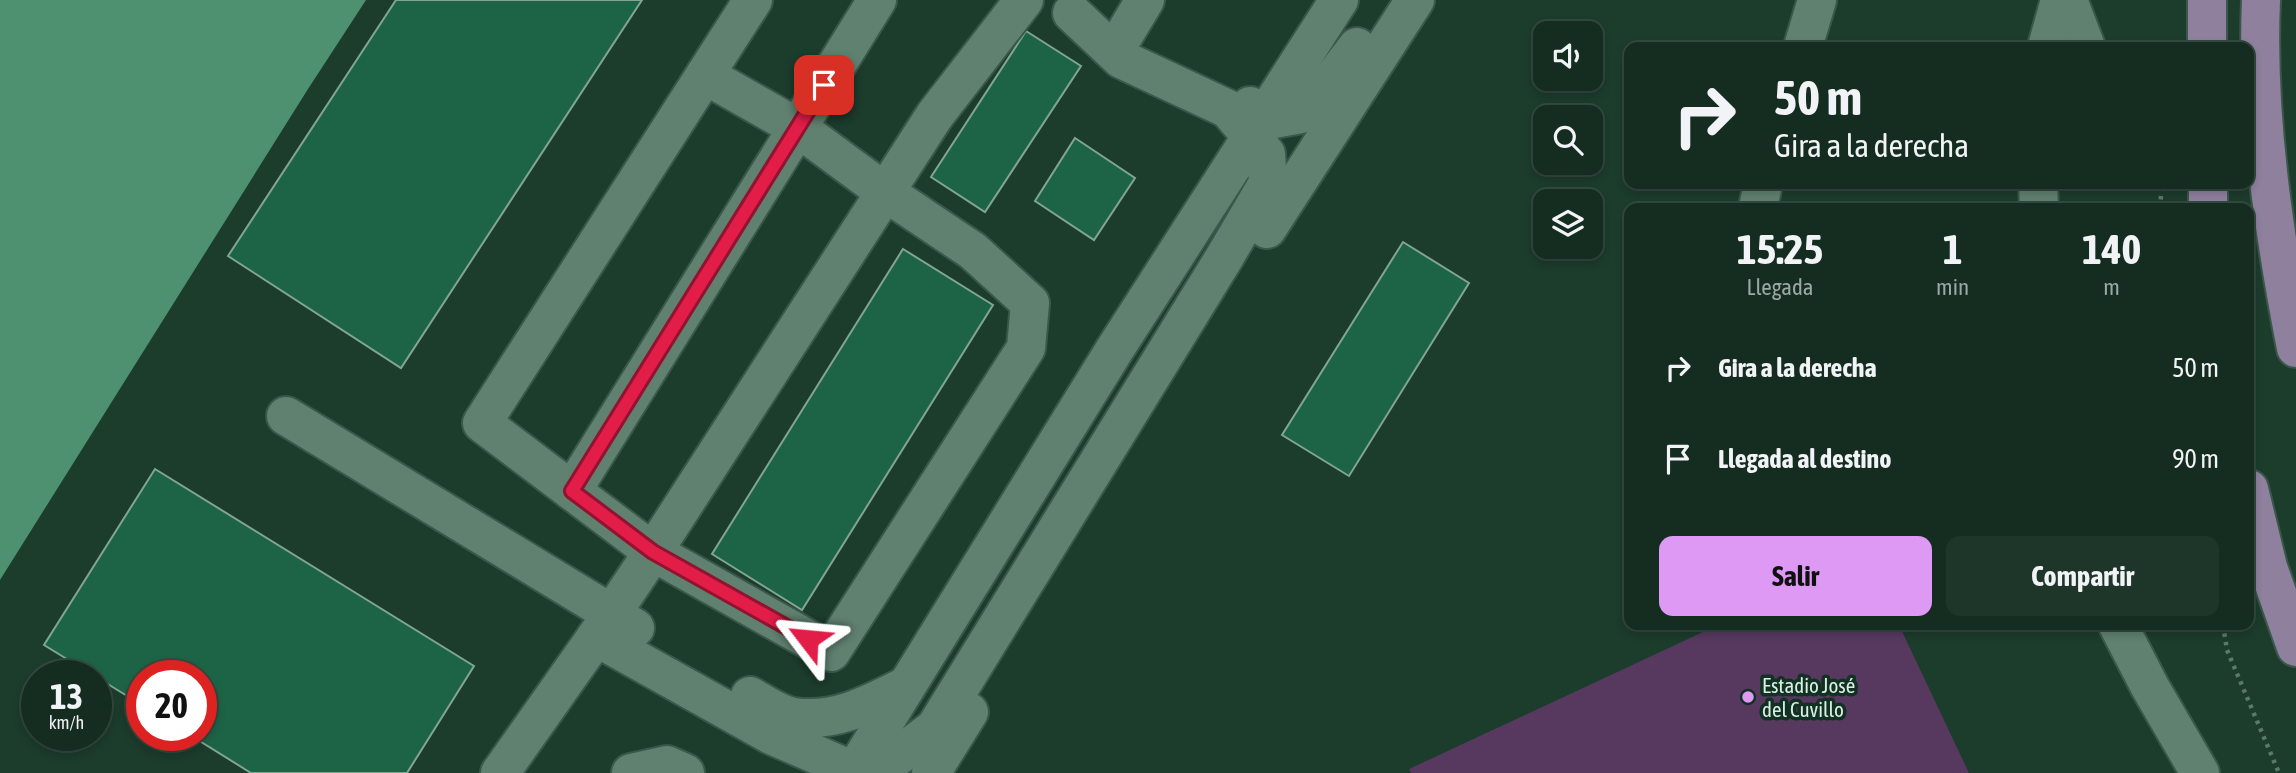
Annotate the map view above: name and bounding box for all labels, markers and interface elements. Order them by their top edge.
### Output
map controls [1533,21,1603,259]
button: sound [1533,21,1603,91]
pin [794,55,854,115]
icon: arrive [805,66,843,104]
text: 50 m [1774,69,1862,125]
icon: right [1659,70,1750,161]
button: search [1533,105,1603,175]
text: Gira a la derecha [1774,127,1969,164]
button: layers [1533,189,1603,259]
text: 15:25 [1737,225,1823,273]
text: 1 [1943,225,1962,273]
text: 140 [2082,225,2141,273]
text: Llegada [1747,274,1814,300]
text: min [1936,274,1969,300]
text: m [2103,274,2120,300]
icon: right [1659,349,1697,387]
text: Gira a la derecha [1718,353,1877,383]
text: 50 m [2172,353,2219,383]
icon: arrive [1659,440,1697,478]
text: Llegada al destino [1718,444,1891,474]
text: 90 m [2172,444,2219,474]
button: Salir [1659,536,1932,616]
button: Compartir [1946,536,2219,616]
position arrow [771,602,845,676]
speed limit sign: 20 [126,660,217,751]
place label: Estadio José del Cuvillo [1762,673,1855,721]
text: 13 [50,676,83,716]
marker: Estadio José del Cuvillo [1740,689,1756,705]
text: km/h [49,712,84,733]

